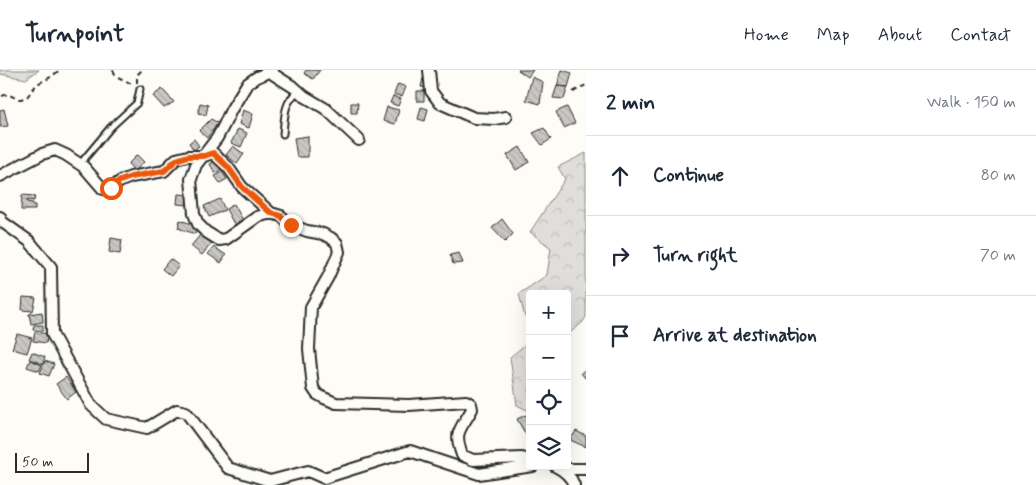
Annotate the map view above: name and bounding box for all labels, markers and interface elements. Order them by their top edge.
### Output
text: Turnpoint [25,19,125,50]
text: Home [744,23,789,47]
text: Map [817,23,850,47]
text: About [878,23,922,47]
text: Contact [950,23,1011,47]
text: 2 min [606,89,655,117]
text: Walk · 150 m [927,92,1016,113]
icon: ahead [606,162,634,190]
text: Continue [653,163,724,188]
text: 80 m [981,165,1016,186]
route start [100,177,123,200]
route end [280,214,303,237]
icon: right [606,242,634,270]
text: Turn right [653,243,737,268]
text: 70 m [980,245,1016,266]
map controls [526,290,571,470]
button: + [526,290,571,335]
icon: arrive [606,322,634,350]
text: Arrive at destination [653,323,817,348]
button: − [526,335,571,380]
button: locate [526,380,571,425]
button: layers [526,425,571,470]
scale bar [15,450,89,473]
text: 50 m [22,453,53,471]

